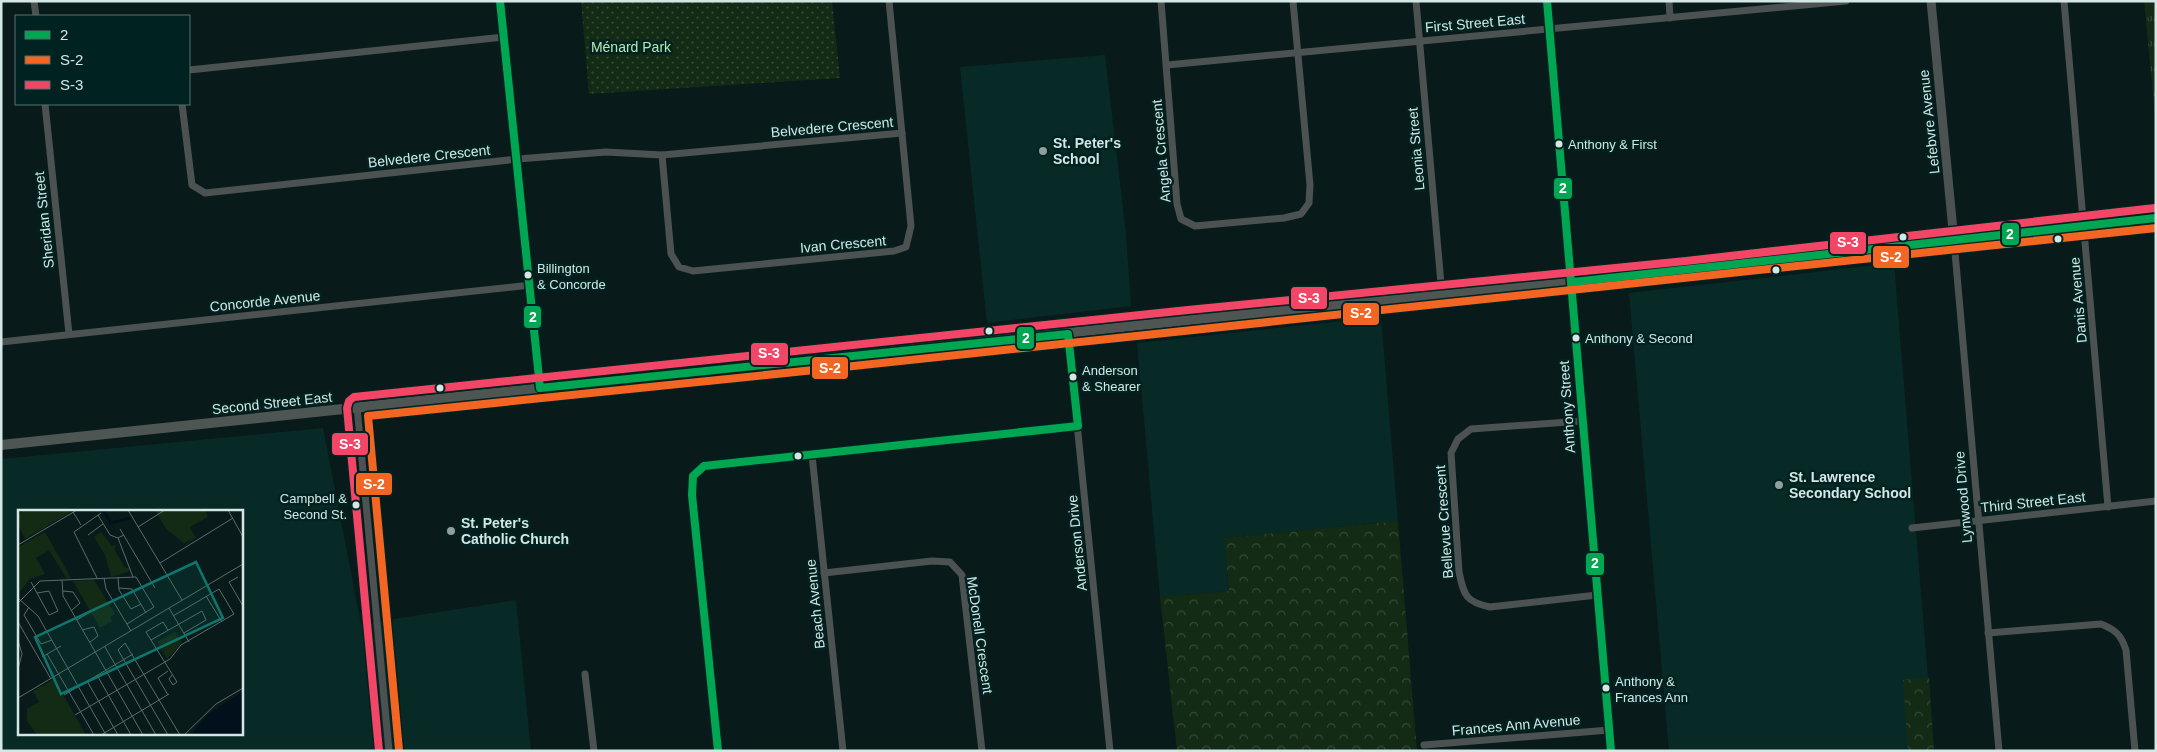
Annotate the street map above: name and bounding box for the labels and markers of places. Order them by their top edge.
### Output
place label: St. Peter's School [1053,135,1121,167]
place label: Anthony & First [1568,137,1657,152]
marker: Anthony & First [1554,139,1564,149]
marker: St. Peter's School [1037,145,1049,157]
unlabelled marker [1898,232,1908,242]
unlabelled marker [2053,234,2063,244]
place label: Billington & Concorde [537,261,606,292]
unlabelled marker [1771,265,1781,275]
marker: Billington & Concorde [523,270,533,280]
unlabelled marker [984,326,994,336]
place label: Anthony & Second [1585,331,1693,346]
marker: Anthony & Second [1571,333,1581,343]
place label: Anderson & Shearer [1082,363,1141,394]
marker: Anderson & Shearer [1068,372,1078,382]
unlabelled marker [435,383,445,393]
unlabelled marker [793,451,803,461]
place label: St. Lawrence Secondary School [1789,469,1911,501]
marker: St. Lawrence Secondary School [1773,479,1785,491]
place label: Campbell & Second St. [280,491,347,522]
marker: Campbell & Second St. [351,500,361,510]
place label: St. Peter's Catholic Church [461,515,569,547]
marker: St. Peter's Catholic Church [445,525,457,537]
place label: Anthony & Frances Ann [1615,674,1688,705]
marker: Anthony & Frances Ann [1601,683,1611,693]

